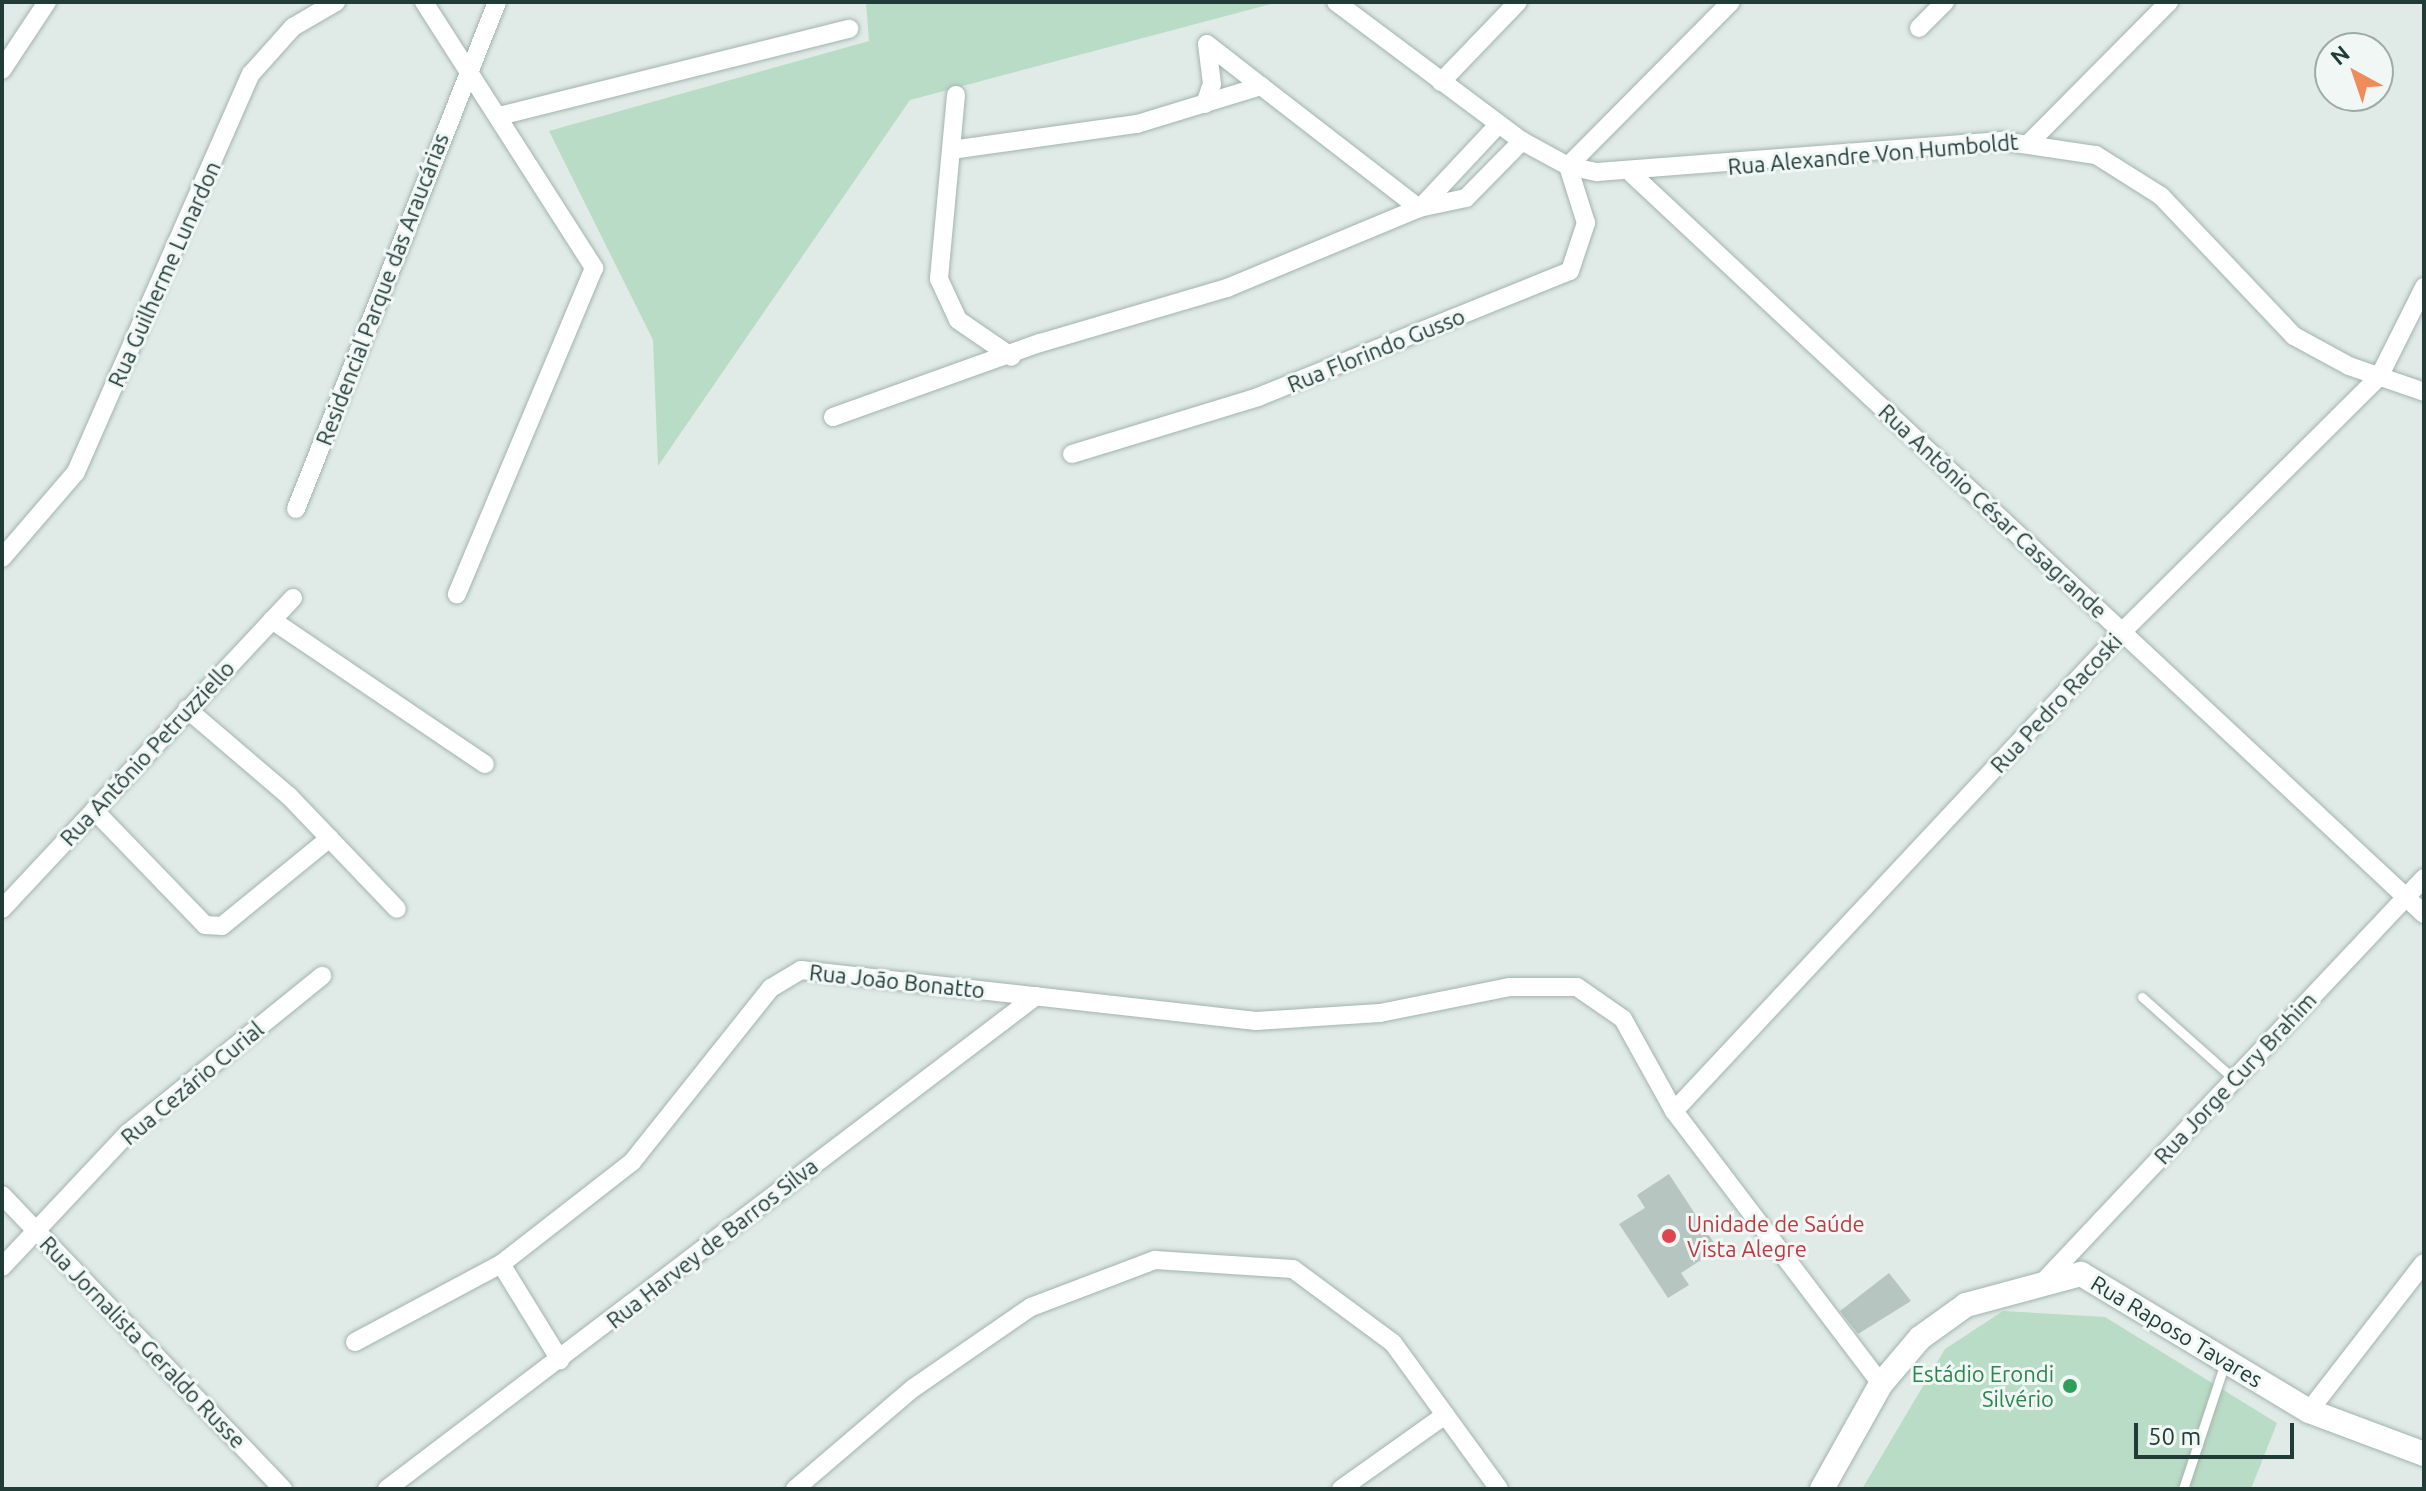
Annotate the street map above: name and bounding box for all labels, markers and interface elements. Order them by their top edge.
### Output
north arrow [2314,32,2394,112]
text: N [2325,40,2354,70]
street label: Rua Alexandre Von Humboldt [1727,128,2019,180]
street label: Residencial Parque das Araucárias [310,129,454,449]
street label: Rua Guilherme Lunardon [102,157,226,391]
street label: Rua Florindo Gusso [1283,302,1469,398]
street label: Rua Antônio César Casagrande [1874,398,2112,624]
street label: Rua Pedro Racoski [1985,628,2127,778]
street label: Rua Antônio Petruzziello [54,655,240,851]
street label: Rua João Bonatto [808,959,986,1003]
street label: Rua Jorge Cury Brahim [2149,987,2321,1169]
street label: Rua Cezário Curial [115,1016,269,1150]
street label: Rua Harvey de Barros Silva [601,1152,823,1334]
place label: Unidade de Saúde Vista Alegre [1687,1210,1865,1262]
marker: Unidade de Saúde Vista Alegre [1658,1225,1680,1247]
street label: Rua Jornalista Geraldo Russe [35,1230,251,1454]
street label: Rua Raposo Tavares [2086,1269,2268,1393]
place label: Estádio Erondi Silvério [1912,1360,2054,1412]
marker: Estádio Erondi Silvério [2061,1377,2079,1395]
scale bar [2138,1407,2298,1457]
text: 50 m [2148,1423,2201,1450]

